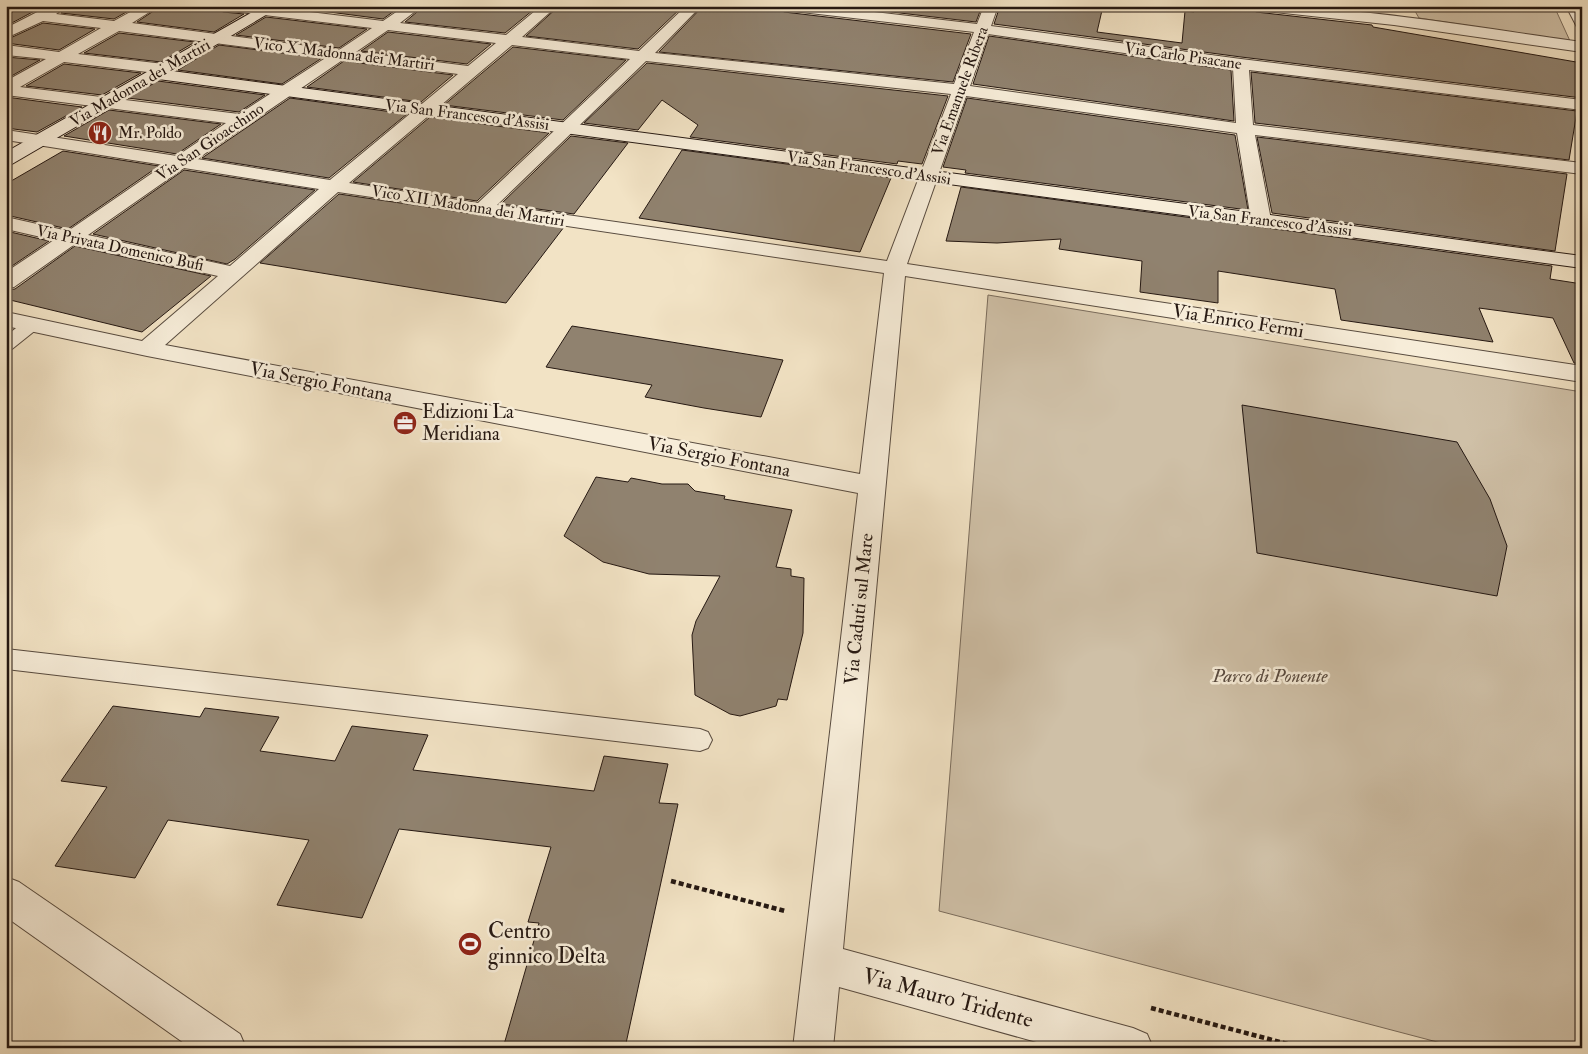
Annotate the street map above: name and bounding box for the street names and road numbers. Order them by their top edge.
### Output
street label: Via Emanuele Ribera [927,23,993,158]
street label: Vico X Madonna dei Martiri [252,33,436,75]
street label: Via Madonna dei Martiri [66,35,214,131]
street label: Via Carlo Pisacane [1123,38,1243,74]
street label: Via San Francesco d'Assisi [384,95,550,135]
street label: Via San Gioacchino [152,98,268,185]
street label: Via San Francesco d'Assisi [786,147,952,189]
street label: Vico XII Madonna dei Martiri [370,181,566,231]
street label: Via San Francesco d'Assisi [1187,201,1353,241]
street label: Via Privata Domenico Bufi [34,220,206,276]
street label: Via Enrico Fermi [1171,299,1305,343]
street label: Via Sergio Fontana [248,356,395,408]
street label: Via Sergio Fontana [646,431,793,483]
street label: Via Caduti sul Mare [839,532,879,686]
street label: Via Mauro Tridente [860,962,1036,1034]

